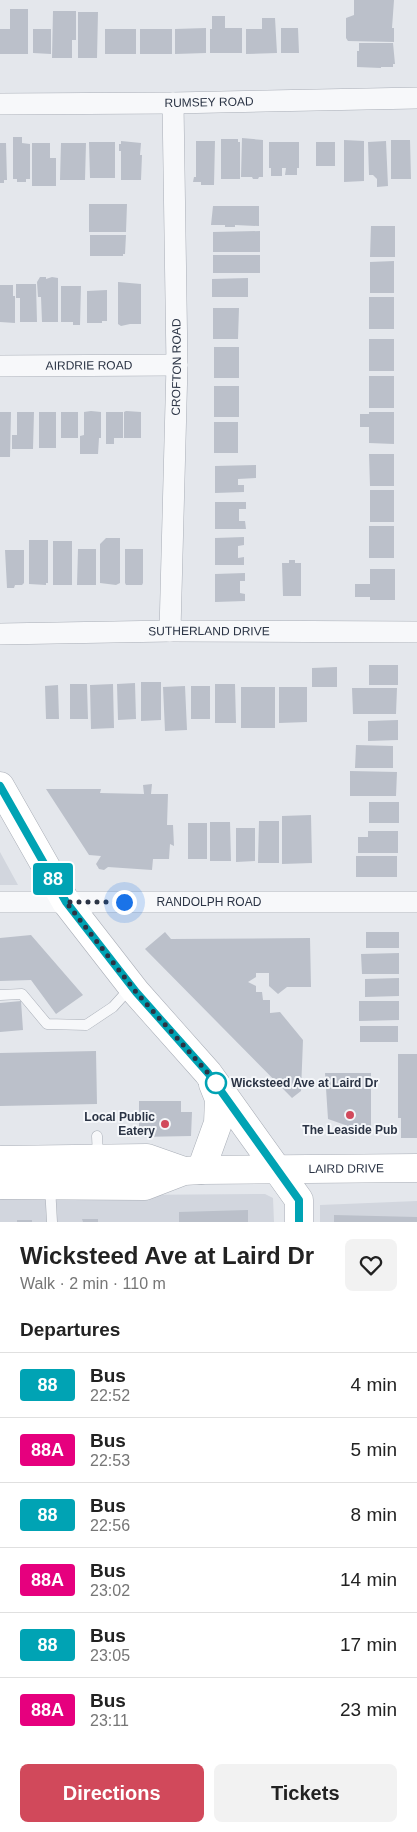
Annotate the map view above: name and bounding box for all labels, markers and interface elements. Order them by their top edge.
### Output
street label: RUMSEY ROAD [164,94,254,110]
street label: CROFTON ROAD [169,318,184,416]
street label: AIRDRIE ROAD [46,358,133,373]
street label: SUTHERLAND DRIVE [148,624,270,638]
line badge: 88 [30,863,76,895]
text: 88 [43,869,63,889]
your location [112,890,137,915]
street label: RANDOLPH ROAD [157,895,262,909]
marker: Wicksteed Ave at Laird Dr [205,1072,227,1094]
place label: Wicksteed Ave at Laird Dr [231,1076,378,1090]
marker: The Leaside Pub [344,1109,356,1121]
place label: Local Public Eatery [84,1110,155,1138]
marker: Local Public Eatery [159,1118,171,1130]
place label: The Leaside Pub [302,1123,398,1137]
street label: LAIRD DRIVE [308,1161,384,1176]
button: heart [345,1239,397,1291]
text: Wicksteed Ave at Laird Dr [20,1242,314,1269]
text: Walk · 2 min · 110 m [20,1275,166,1292]
text: Departures [20,1319,120,1340]
text: Bus [90,1365,126,1386]
text: 4 min [351,1374,397,1395]
text: 88 [37,1375,58,1395]
text: 22:52 [90,1387,130,1404]
text: Bus [90,1430,126,1451]
text: 5 min [351,1439,397,1460]
text: 88A [31,1440,64,1460]
text: 22:53 [90,1452,130,1469]
text: Bus [90,1495,126,1516]
text: 8 min [351,1504,397,1525]
text: 88 [37,1505,58,1525]
text: 22:56 [90,1517,130,1534]
text: Bus [90,1560,126,1581]
text: 14 min [340,1569,397,1590]
text: 88A [31,1570,64,1590]
text: 23:02 [90,1582,130,1599]
text: Bus [90,1625,126,1646]
text: 17 min [340,1634,397,1655]
text: 88 [37,1635,58,1655]
text: 23:05 [90,1647,130,1664]
text: Bus [90,1690,126,1711]
text: 23 min [340,1699,397,1720]
text: 88A [31,1700,64,1720]
text: 23:11 [90,1712,129,1729]
button: Directions [20,1764,204,1822]
button: Tickets [214,1764,397,1822]

